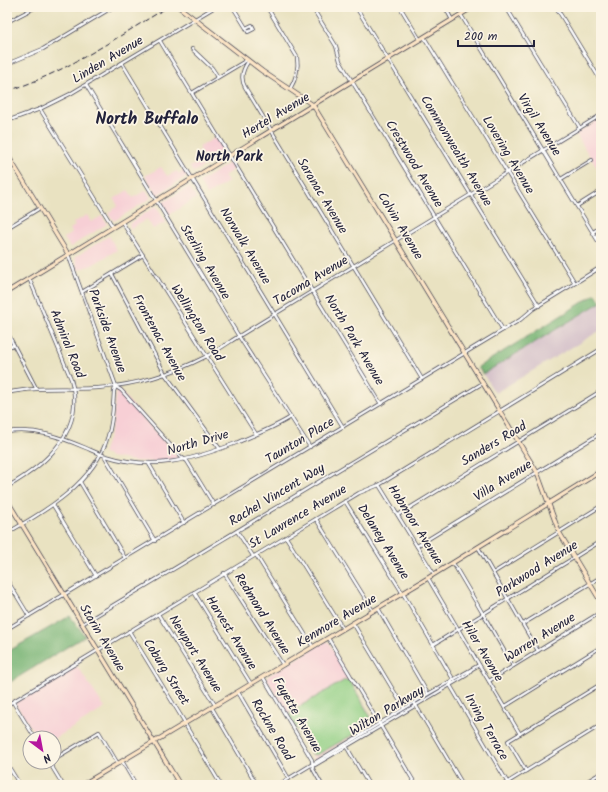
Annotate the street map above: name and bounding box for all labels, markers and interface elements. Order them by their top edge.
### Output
scale bar [458,22,534,48]
text: 200 m [464,27,498,46]
street label: Linden Avenue [68,30,148,90]
street label: Hertel Avenue [238,87,314,145]
street label: Virgil Avenue [511,90,567,160]
street label: Commonwealth Avenue [414,91,498,211]
district label: North Buffalo [95,106,199,133]
street label: Lovering Avenue [476,112,540,198]
street label: Crestwood Avenue [380,116,449,212]
district label: North Park [196,146,263,168]
street label: Saranac Avenue [291,154,353,238]
street label: Colvin Avenue [371,188,429,264]
street label: Norwalk Avenue [214,203,276,289]
street label: Sterling Avenue [174,220,236,304]
street label: Tacoma Avenue [269,250,353,312]
street label: Wellington Road [165,280,229,366]
street label: Parkside Avenue [82,286,132,376]
street label: Frontenac Avenue [126,290,192,386]
street label: North Park Avenue [318,290,390,390]
street label: Admiral Road [44,306,91,382]
street label: Taunton Place [261,412,339,470]
street label: Sanders Road [457,416,531,472]
street label: North Drive [165,424,231,462]
street label: Villa Avenue [469,455,537,507]
street label: Rachel Vincent Way [225,458,330,532]
street label: St Lawrence Avenue [245,479,351,555]
street label: Hobmoor Avenue [382,481,448,569]
street label: Delaney Avenue [351,500,415,584]
street label: Parkwood Avenue [492,535,583,603]
street label: Redmond Avenue [228,569,296,659]
street label: Kenmore Avenue [293,589,381,653]
street label: Harvest Avenue [200,592,262,675]
street label: Starin Avenue [73,600,131,676]
street label: Warren Avenue [500,608,580,668]
street label: Newport Avenue [163,611,227,697]
street label: Hiler Avenue [455,616,509,686]
street label: Coburg Street [137,634,195,710]
street label: Fayette Avenue [267,673,327,757]
street label: Wilton Parkway [346,680,429,742]
street label: Irving Terrace [458,690,514,765]
street label: Rockne Road [245,695,299,766]
north arrow [22,730,62,770]
text: N [39,748,54,767]

